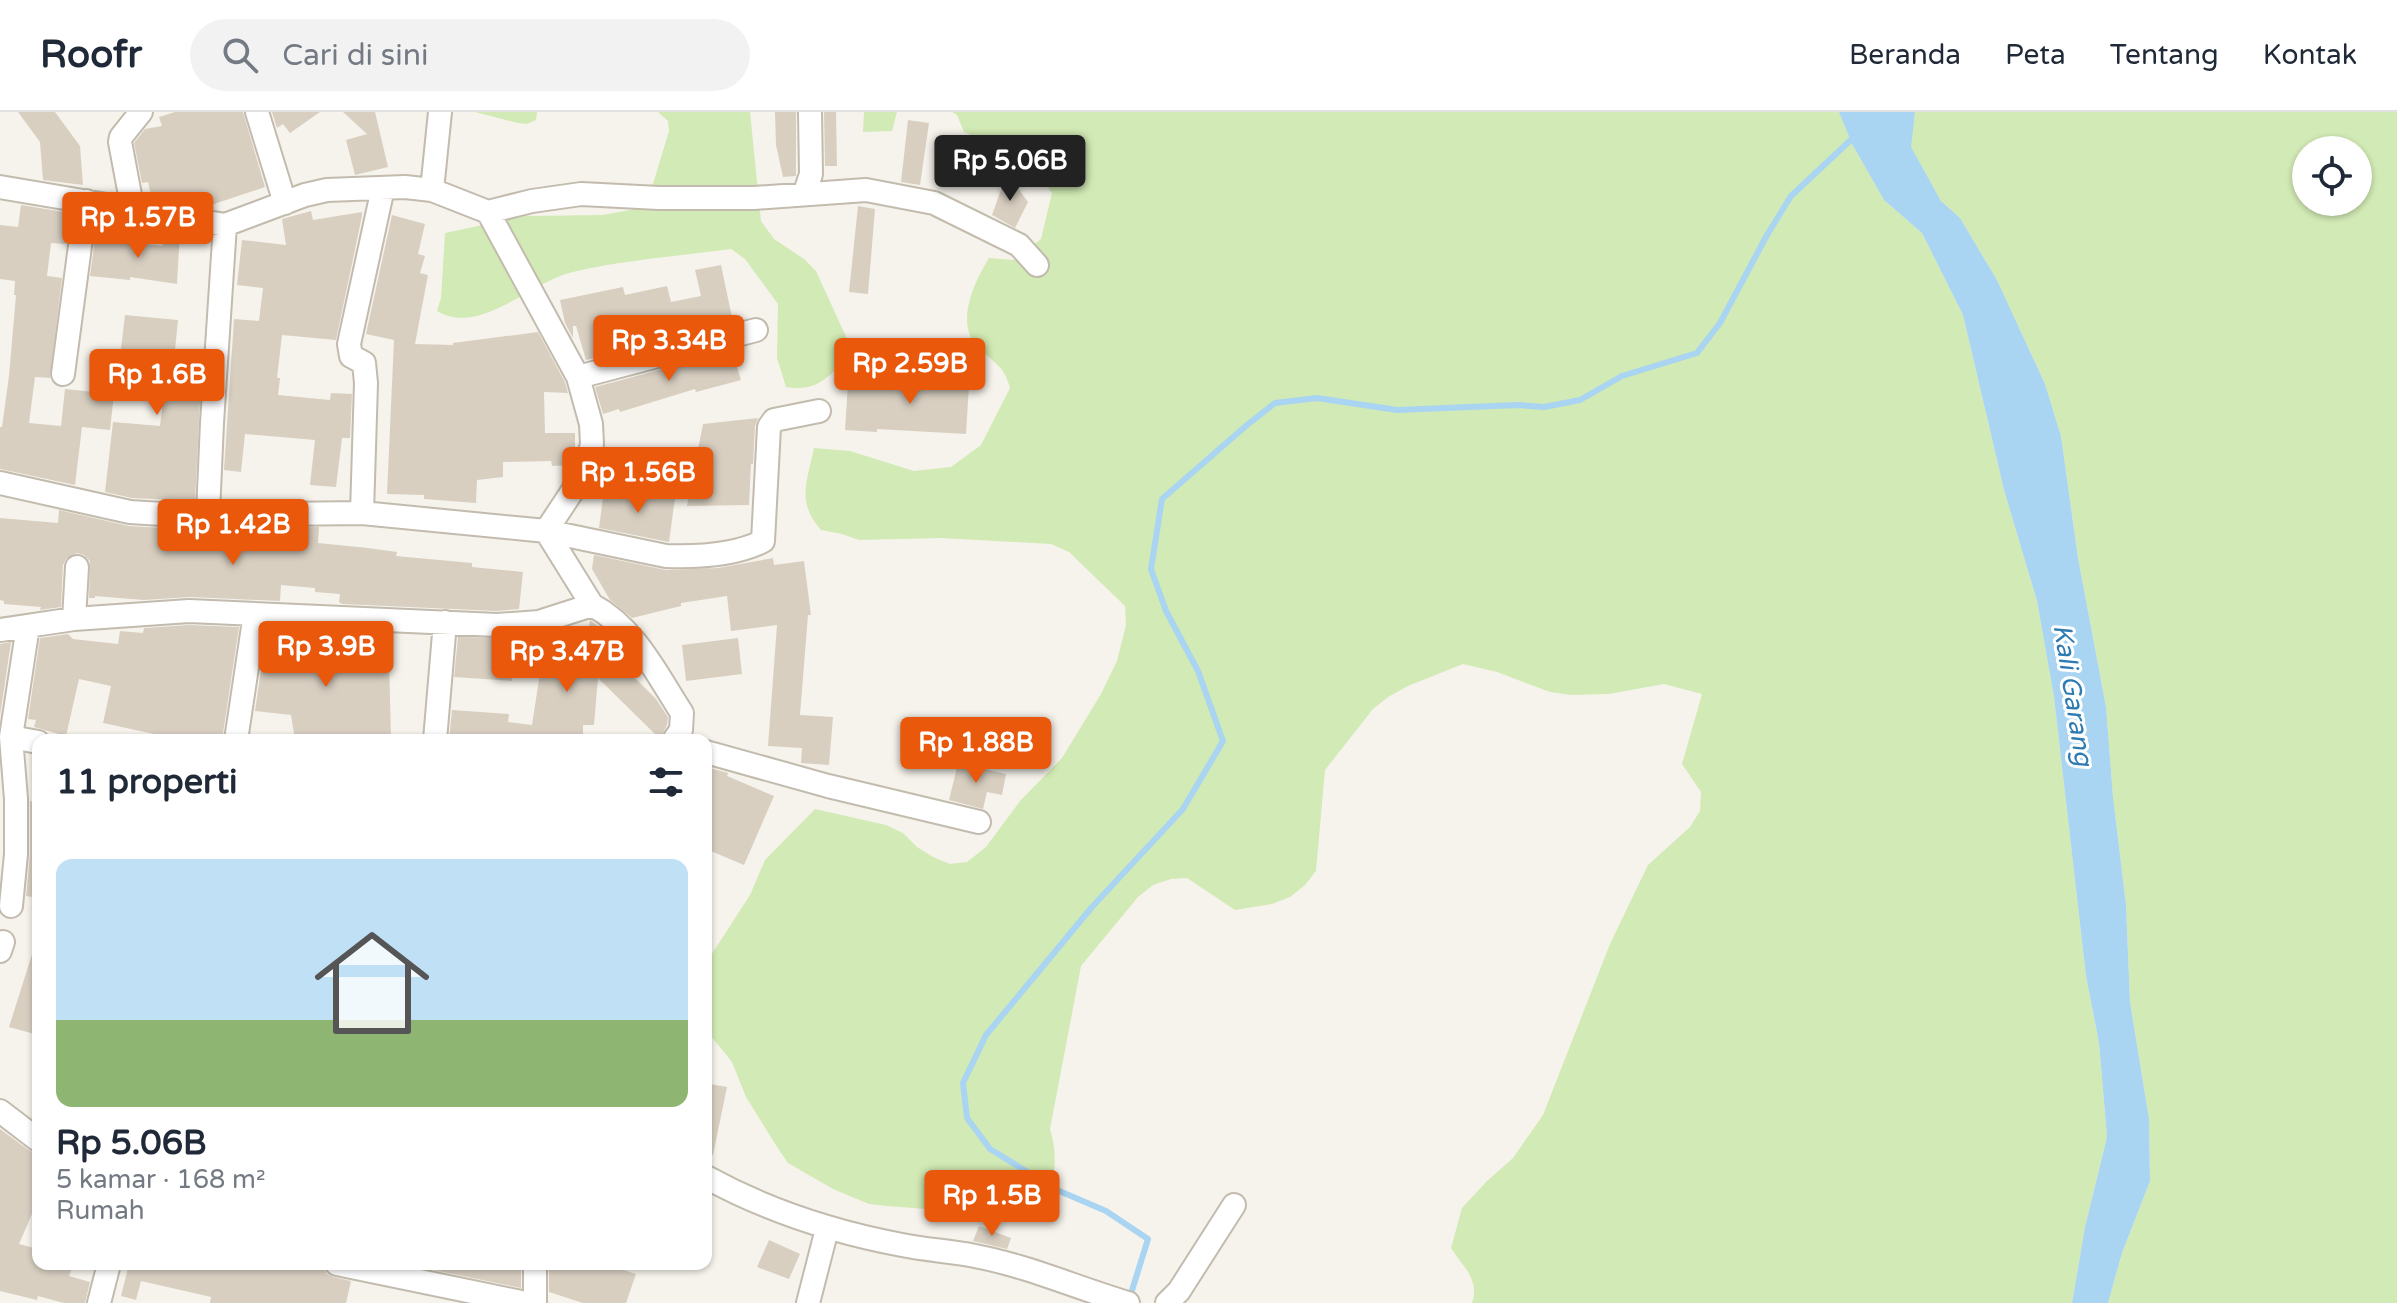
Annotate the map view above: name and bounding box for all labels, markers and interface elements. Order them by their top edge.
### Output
search box [190,19,750,91]
text: Roofr [40,32,142,78]
icon: search [218,33,262,77]
text: Cari di sini [282,37,428,74]
text: Beranda [1849,38,1961,72]
text: Peta [2005,38,2066,72]
text: Tentang [2110,38,2219,72]
text: Kontak [2263,38,2357,72]
pin: Rp 5.06B [927,135,1093,203]
map controls [2292,136,2372,216]
button: locate [2292,136,2372,216]
text: Rp 5.06B [952,145,1068,176]
pin: Rp 1.57B [55,192,221,260]
text: Rp 1.57B [80,202,196,233]
pin: Rp 3.34B [586,315,752,383]
text: Rp 3.34B [611,325,727,356]
pin: Rp 2.59B [827,338,993,406]
text: Rp 2.59B [852,348,968,379]
pin: Rp 1.6B [83,349,231,417]
text: Rp 1.6B [107,359,207,390]
pin: Rp 1.56B [555,447,721,515]
text: Rp 1.56B [580,457,696,488]
pin: Rp 1.42B [150,499,316,567]
text: Rp 1.42B [176,509,290,540]
pin: Rp 3.9B [252,621,400,689]
water label: Kali Garang [2047,622,2100,770]
pin: Rp 3.47B [484,626,650,694]
text: Rp 3.9B [276,631,376,662]
text: Rp 3.47B [510,636,624,667]
pin: Rp 1.88B [893,717,1059,785]
text: Rp 1.88B [918,727,1034,758]
icon: filters [644,760,688,804]
text: 11 properti [56,762,237,803]
icon: home [300,911,444,1055]
text: Rp 5.06B [56,1123,207,1164]
text: 5 kamar · 168 m² [56,1164,266,1195]
pin: Rp 1.5B [918,1170,1066,1238]
text: Rp 1.5B [942,1180,1042,1211]
text: Rumah [56,1195,145,1226]

